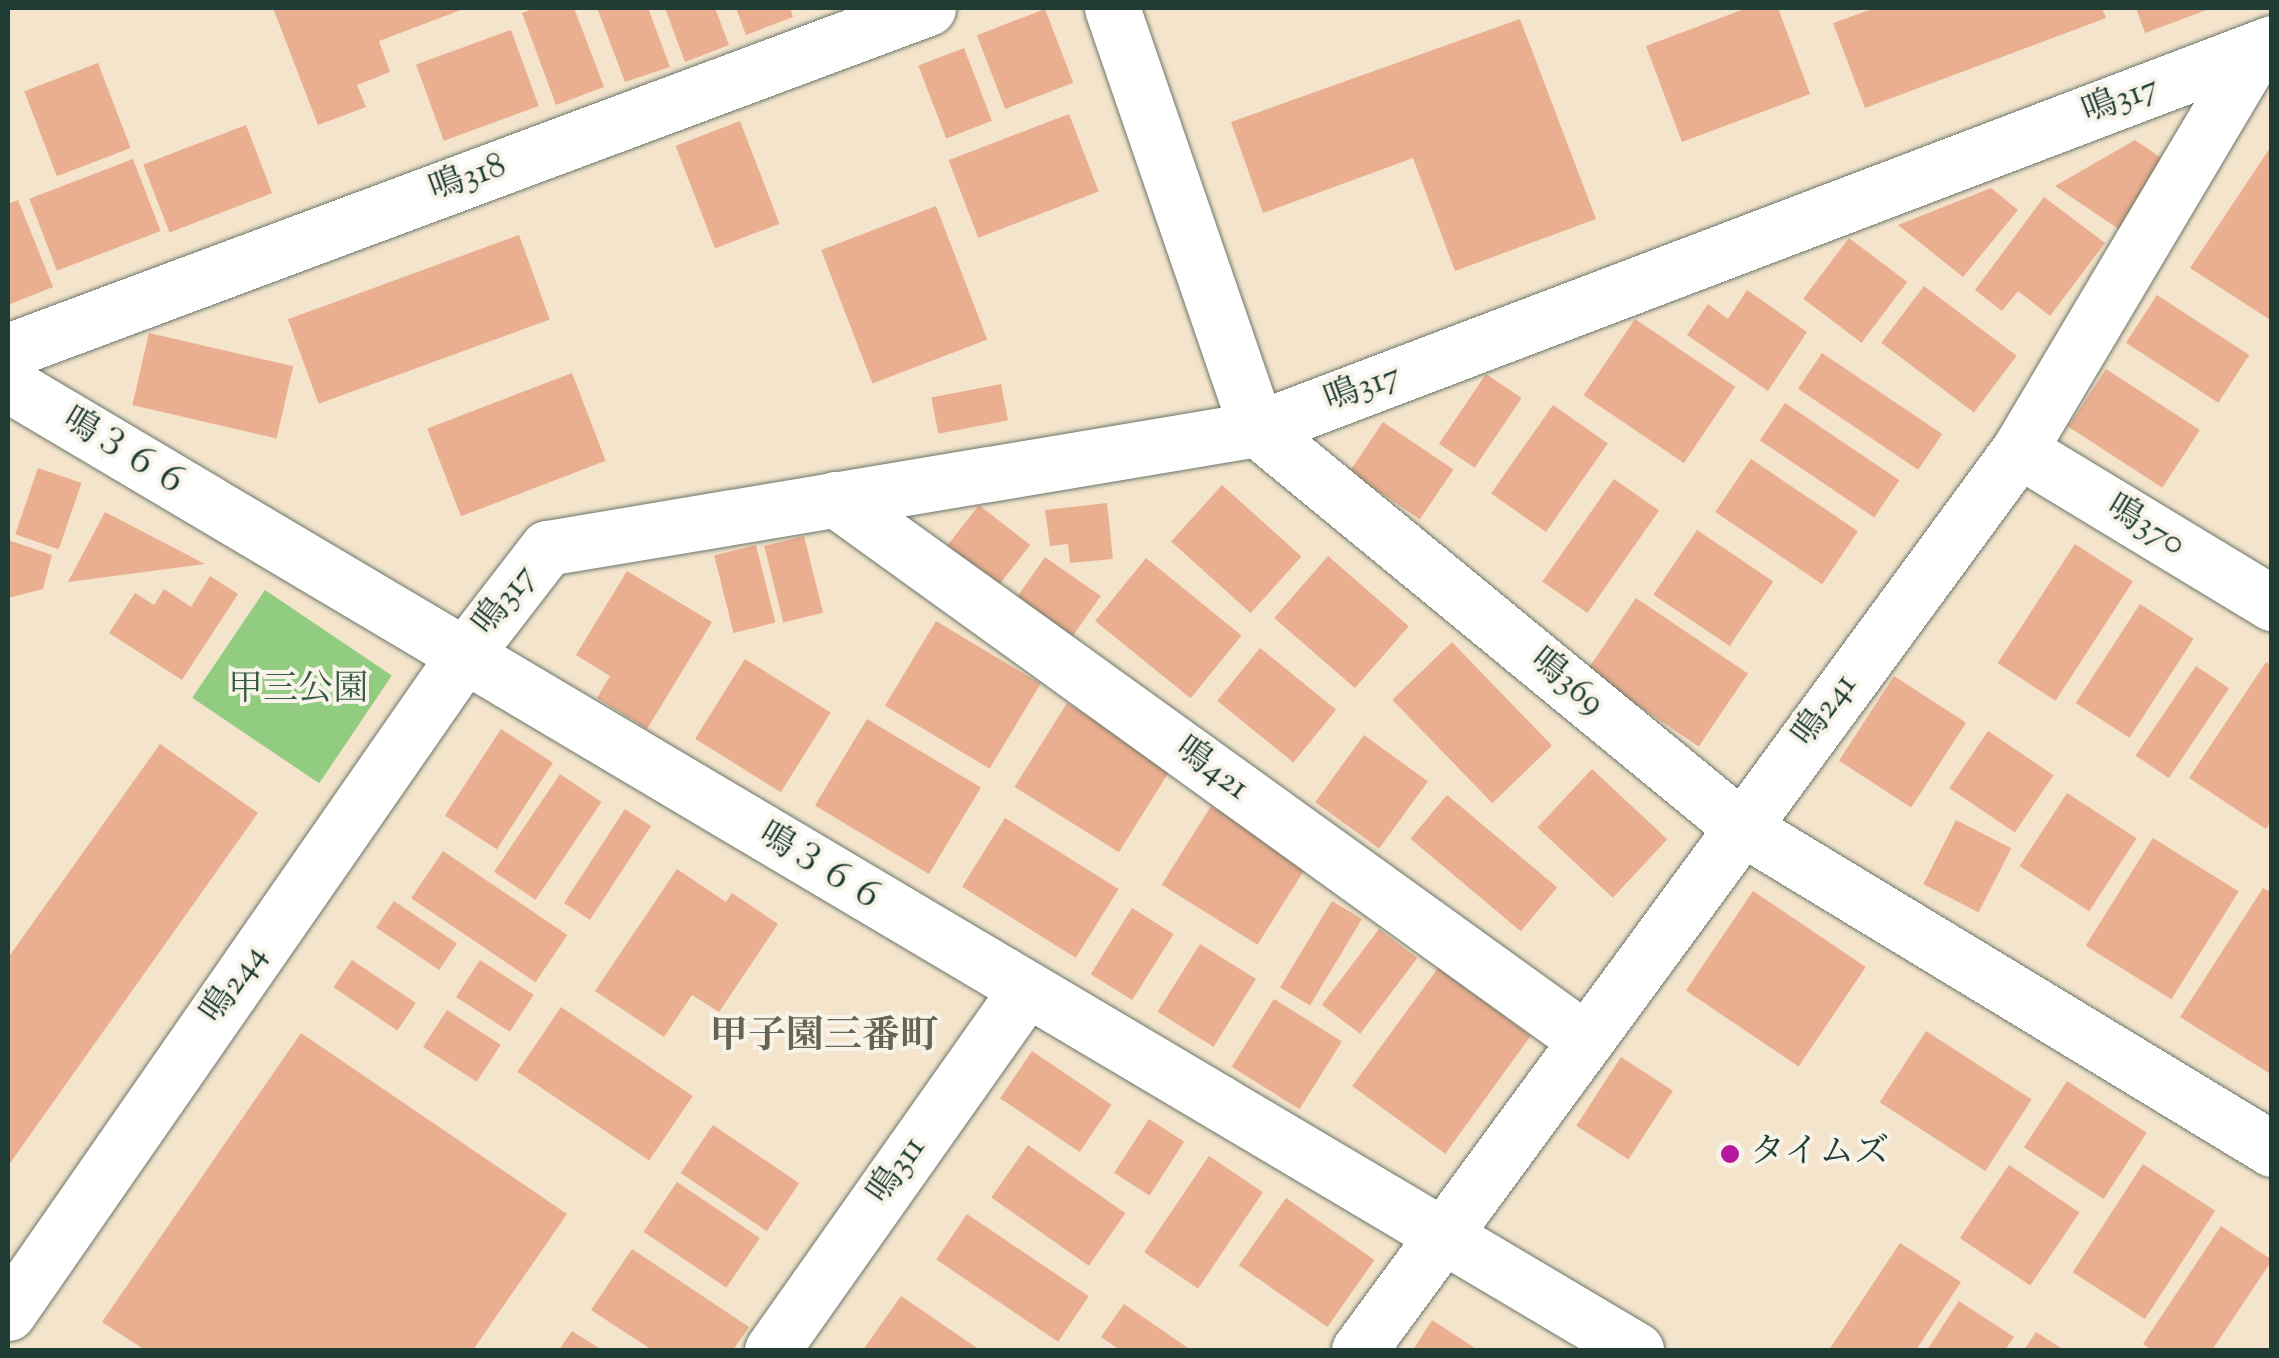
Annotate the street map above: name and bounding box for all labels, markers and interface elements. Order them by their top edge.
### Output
street label: 鳴317 [2077,67,2165,135]
street label: 鳴318 [424,146,512,212]
street label: 鳴317 [1319,355,1407,423]
street label: 鳴３６６ [54,400,196,508]
street label: 鳴370 [2098,487,2192,567]
street label: 鳴317 [465,557,547,645]
street label: 鳴369 [1520,640,1612,726]
street label: 鳴241 [1785,666,1867,756]
park label: 甲三公園 [228,670,368,712]
street label: 鳴421 [1166,729,1256,811]
street label: 鳴３６６ [750,815,892,923]
street label: 鳴244 [193,937,277,1033]
district label: 甲子園三番町 [710,1016,938,1062]
street label: 鳴311 [860,1129,936,1213]
place label: タイムズ [1750,1133,1890,1175]
marker: タイムズ [1719,1143,1741,1165]

